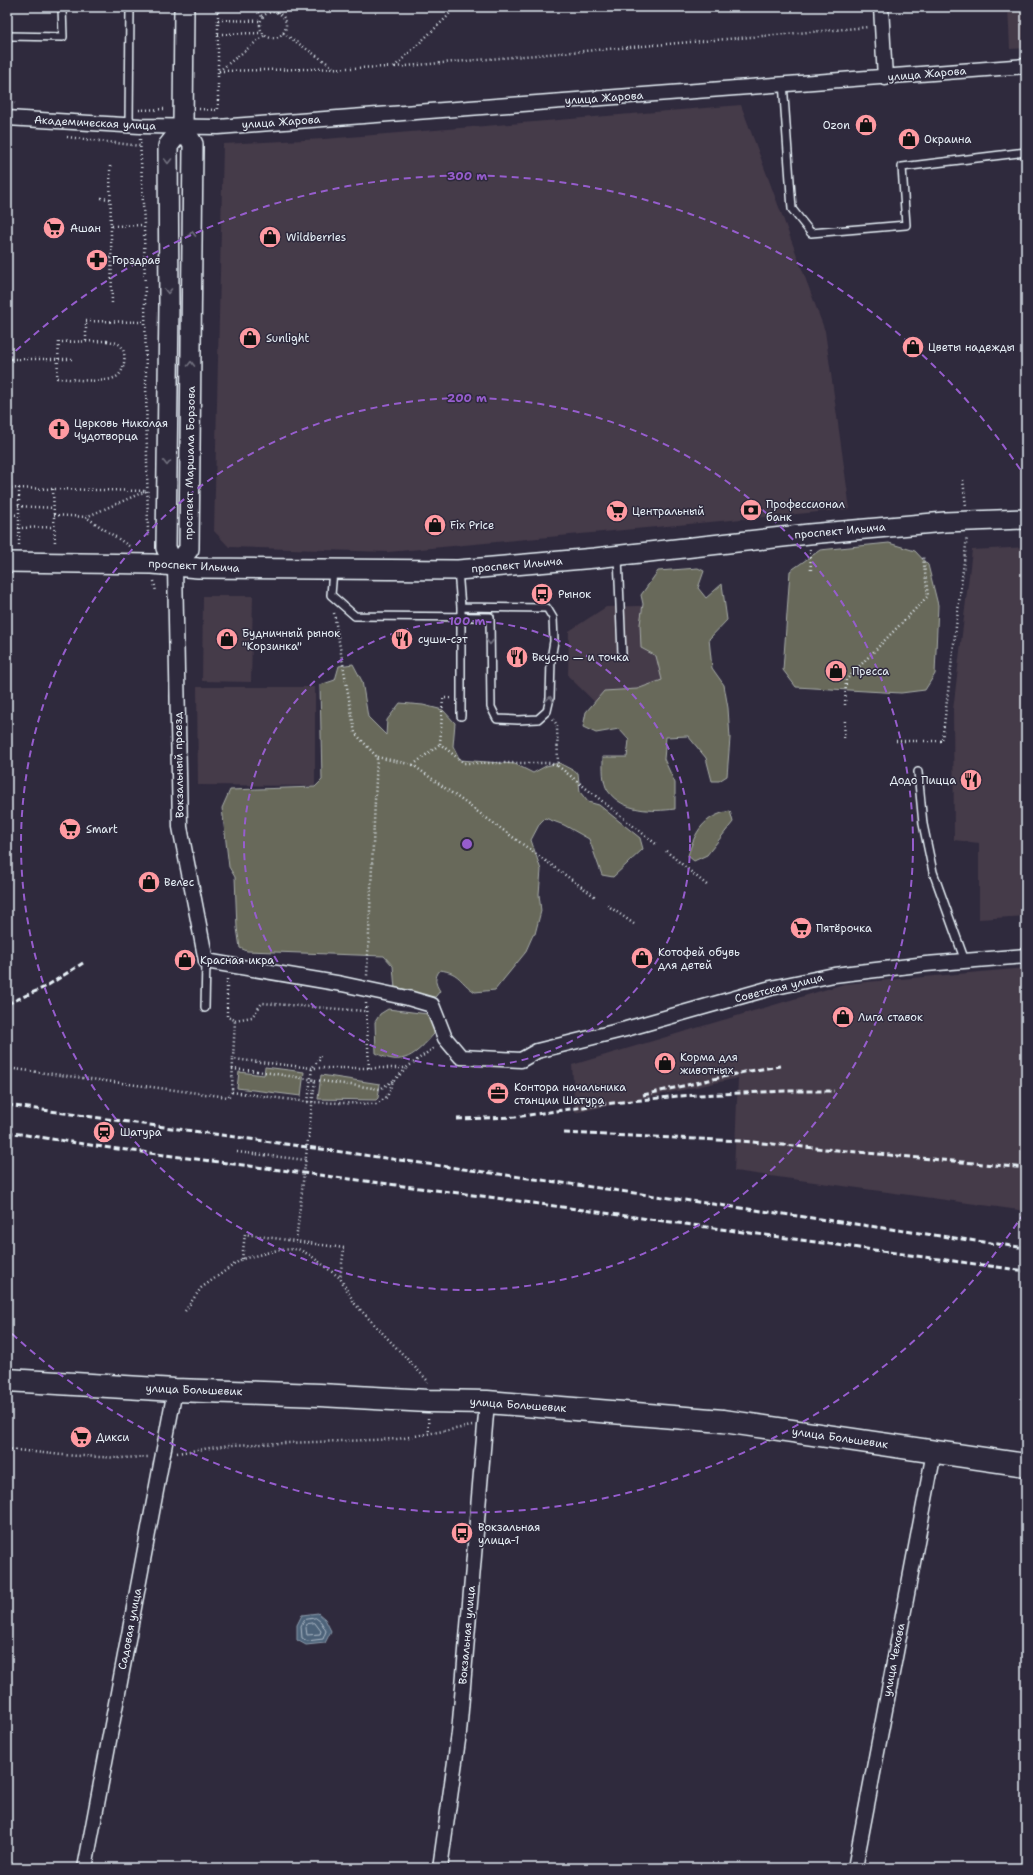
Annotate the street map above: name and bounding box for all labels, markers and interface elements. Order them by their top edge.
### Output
street label: улица Жарова [887,63,967,85]
street label: улица Жарова [564,88,644,108]
street label: Академическая улица [34,112,156,134]
street label: улица Жарова [241,112,321,132]
shop icon: Ozon [853,112,879,138]
place label: Ozon [823,118,850,133]
shop icon: Окраина [896,126,922,152]
place label: Окраина [924,132,971,147]
one-way arrow [164,158,172,164]
text: 300 m [447,168,487,184]
supermarket icon: Ашан [41,215,67,241]
place label: Ашан [70,221,101,236]
shop icon: Wildberries [257,224,283,250]
place label: Wildberries [286,230,346,245]
one-way arrow [188,231,196,237]
pharmacy icon: Горздрав [84,247,110,273]
place label: Горздрав [112,253,160,268]
one-way arrow [164,288,172,294]
shop icon: Sunlight [237,325,263,351]
place label: Sunlight [266,331,309,346]
shop icon: Цветы надежды [900,334,926,360]
place label: Цветы надежды [928,340,1015,355]
one-way arrow [187,361,195,367]
street label: проспект Маршала Борзова [181,386,199,540]
text: 200 m [447,390,487,406]
church icon: Церковь Николая Чудотворца [46,416,72,442]
place label: Церковь Николая Чудотворца [74,416,168,444]
one-way arrow [163,460,171,466]
bank icon: Профессионал банк [738,497,764,523]
place label: Профессионал банк [766,497,845,525]
supermarket icon: Центральный [604,498,630,524]
place label: Центральный [632,504,704,519]
shop icon: Fix Price [422,512,448,538]
place label: Fix Price [450,518,494,533]
street label: проспект Ильича [794,520,886,542]
street label: проспект Ильича [471,554,563,576]
street label: проспект Ильича [148,556,240,576]
bus stop icon: Рынок [529,581,555,607]
place label: Рынок [558,587,591,602]
text: 100 m [449,613,486,629]
shop icon: Будничный рынок "Корзинка" [214,626,240,652]
place label: Будничный рынок "Корзинка" [242,626,340,654]
restaurant icon: суши-сэт [389,626,415,652]
place label: суши-сэт [418,632,468,647]
one-way arrow [486,639,494,645]
restaurant icon: Вкусно — и точка [504,644,530,670]
place label: Вкусно — и точка [532,650,629,665]
shop icon: Пресса [823,658,849,684]
place label: Пресса [852,664,889,679]
one-way arrow [545,696,554,702]
street label: Вокзальный проезд [171,712,187,818]
restaurant icon: Додо Пицца [958,767,984,793]
place label: Додо Пицца [890,773,956,788]
supermarket icon: Smart [57,816,83,842]
place label: Smart [86,822,118,837]
centre of rings [460,837,474,851]
shop icon: Велес [136,869,162,895]
place label: Велес [164,875,195,890]
supermarket icon: Пятёрочка [788,915,814,941]
place label: Пятёрочка [816,921,872,936]
shop icon: Котофей обувь для детей [629,945,655,971]
place label: Котофей обувь для детей [658,945,740,973]
shop icon: Красная икра [172,947,198,973]
place label: Красная икра [200,953,274,968]
street label: Советская улица [733,970,825,1006]
shop icon: Лига ставок [830,1004,856,1030]
place label: Лига ставок [858,1010,923,1025]
shop icon: Корма для животных [652,1050,678,1076]
place label: Корма для животных [680,1050,738,1078]
office icon: Контора начальника станции Шатура [485,1080,511,1106]
place label: Контора начальника станции Шатура [514,1080,626,1108]
station icon: Шатура [91,1119,117,1145]
place label: Шатура [120,1125,162,1140]
street label: улица Большевик [145,1381,243,1399]
street label: улица Большевик [469,1394,567,1416]
supermarket icon: Дикси [68,1424,94,1450]
street label: улица Большевик [791,1424,889,1452]
place label: Дикси [96,1430,129,1445]
bus stop icon: Вокзальная улица-1 [449,1520,475,1546]
place label: Вокзальная улица-1 [478,1520,540,1548]
street label: Вокзальная улица [455,1585,479,1685]
street label: Садовая улица [115,1587,145,1671]
street label: улица Чехова [880,1622,909,1698]

